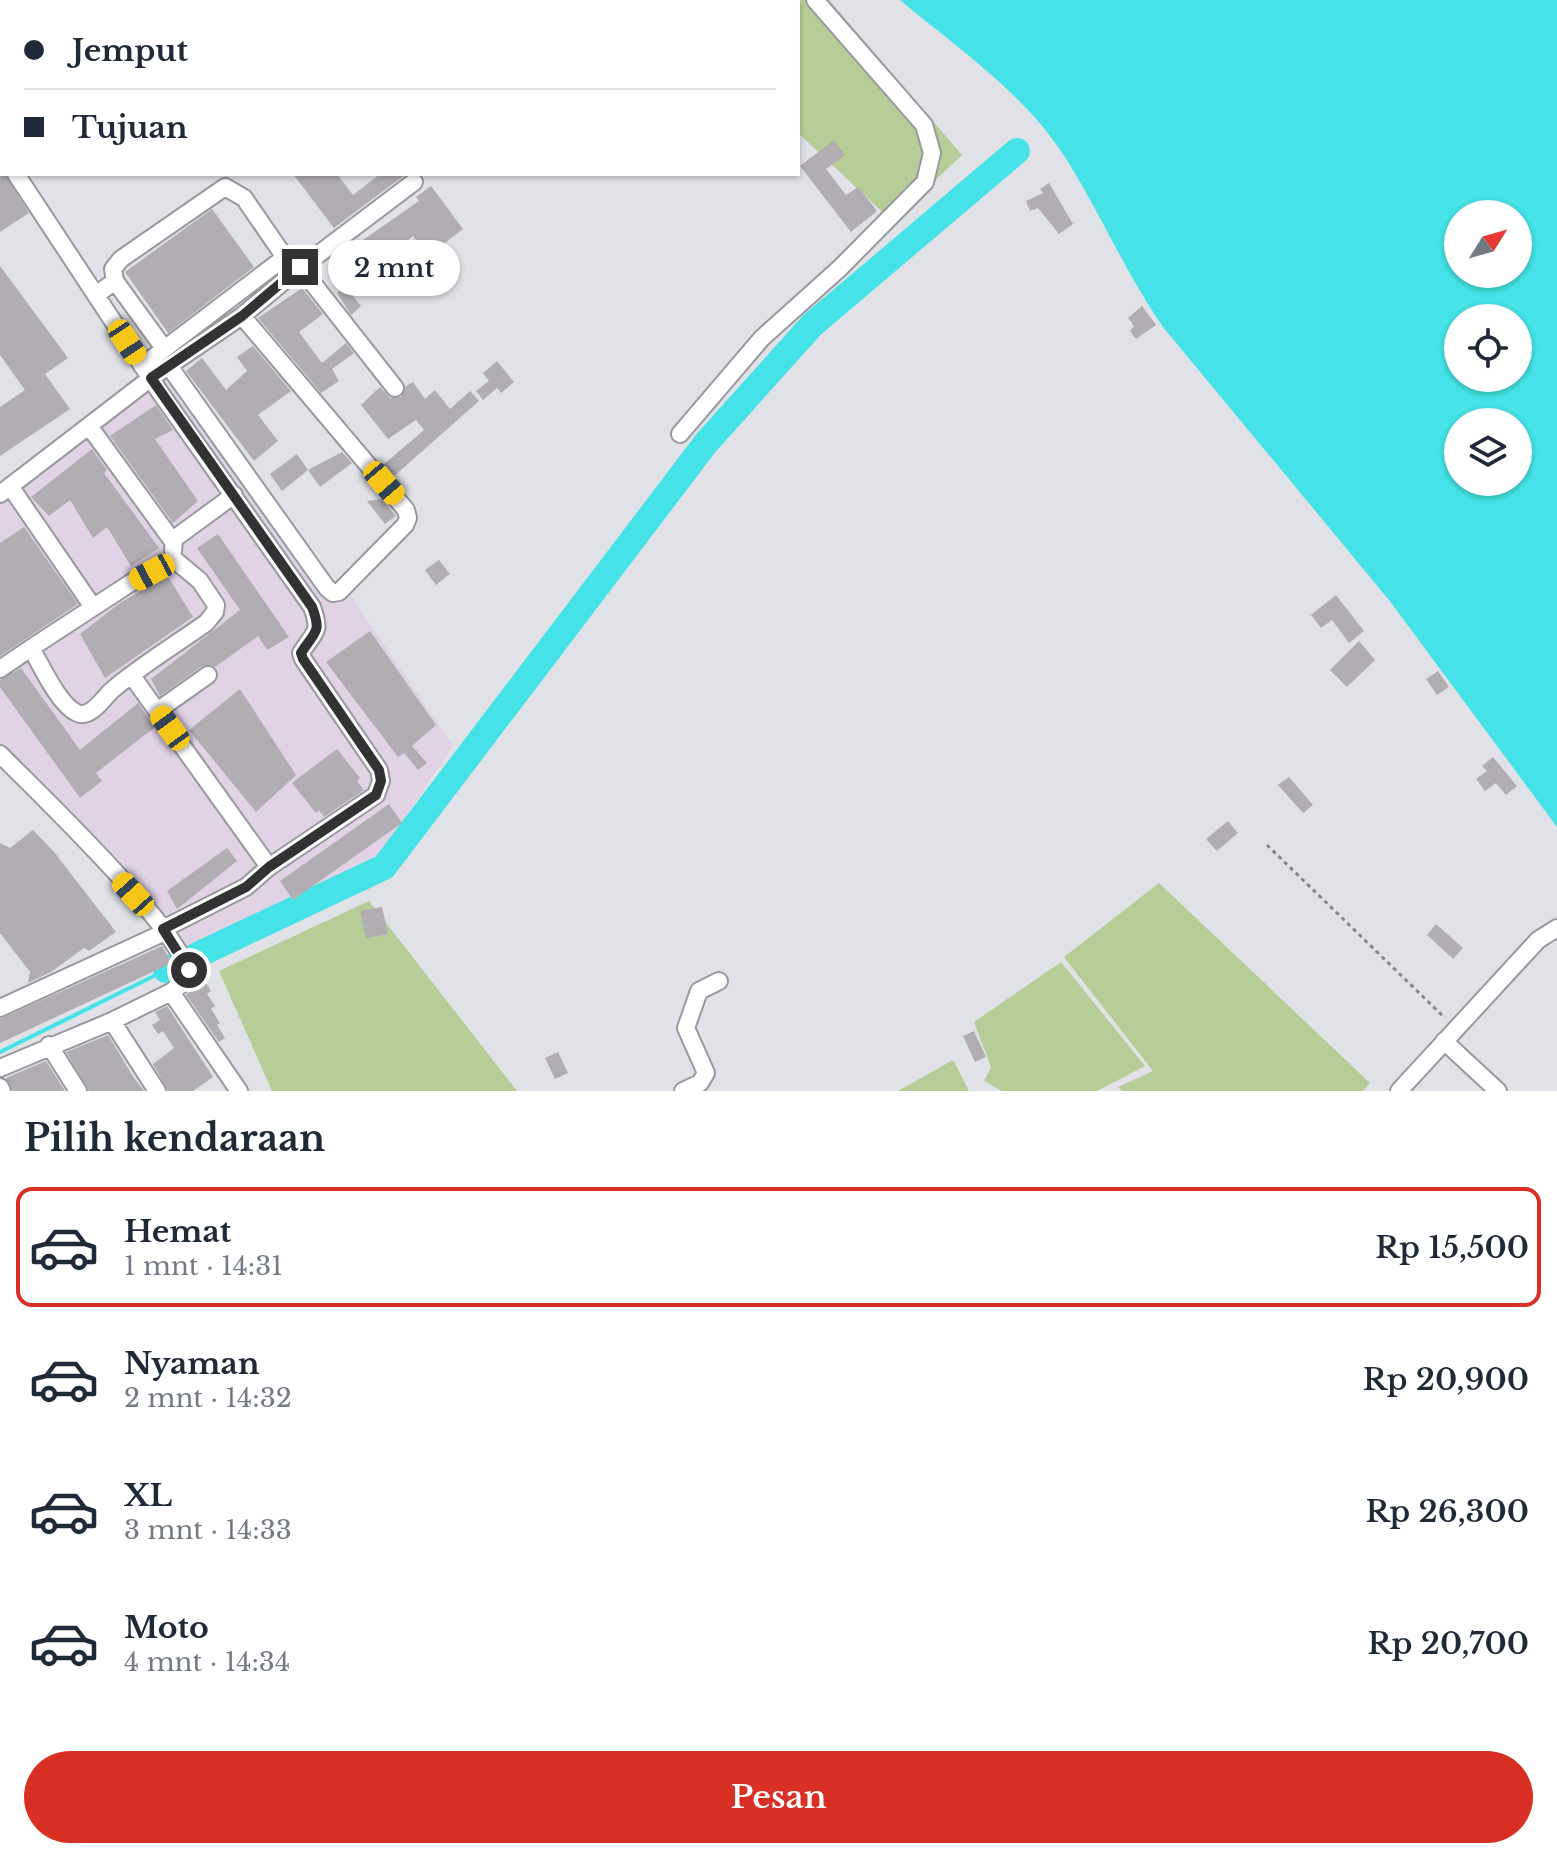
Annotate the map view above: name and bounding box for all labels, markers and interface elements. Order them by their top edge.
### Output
text: Jemput [72,32,188,69]
text: Tujuan [72,109,188,146]
north arrow [1444,200,1532,288]
map controls [1444,200,1532,496]
callout: 2 mnt [328,239,460,295]
route end [282,249,318,285]
text: 2 mnt [354,252,434,284]
button: locate [1444,304,1532,392]
car [104,315,150,369]
button: layers [1444,408,1532,496]
car [359,457,409,509]
car [125,550,179,594]
car [146,702,194,754]
car [108,868,158,920]
route start [171,952,207,988]
text: Pilih kendaraan [24,1116,325,1161]
icon: car [28,1211,100,1283]
text: Hemat [124,1213,231,1250]
text: Rp 15,500 [1375,1229,1529,1266]
text: 1 mnt · 14:31 [124,1250,283,1282]
icon: car [28,1343,100,1415]
text: Nyaman [124,1345,260,1382]
text: Rp 20,900 [1363,1361,1529,1398]
text: 2 mnt · 14:32 [124,1382,292,1414]
icon: car [28,1475,100,1547]
text: XL [124,1477,172,1514]
text: Rp 26,300 [1365,1493,1529,1530]
text: 3 mnt · 14:33 [124,1514,292,1546]
icon: car [28,1607,100,1679]
text: Moto [124,1609,209,1646]
text: Rp 20,700 [1368,1625,1529,1662]
text: 4 mnt · 14:34 [124,1646,290,1678]
button: Pesan [24,1751,1533,1843]

